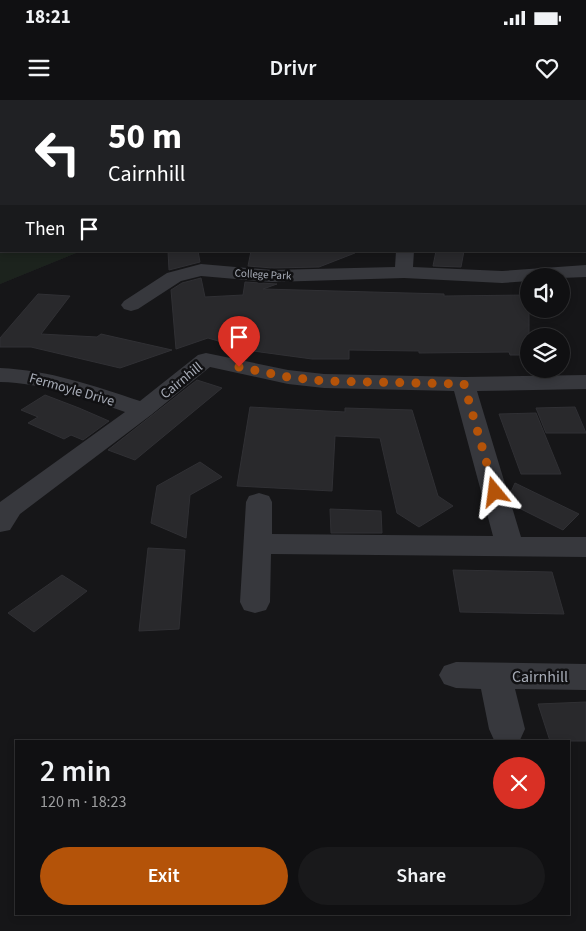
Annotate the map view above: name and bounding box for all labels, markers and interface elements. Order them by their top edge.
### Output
text: 18:21 [25,4,71,31]
text: Drivr [270,52,316,84]
icon: menu [25,54,53,82]
icon: heart [533,54,561,82]
text: 50 m [108,112,182,162]
icon: left [25,120,90,185]
text: Cairnhill [108,158,185,190]
icon: arrive [75,215,103,243]
text: Then [25,216,65,243]
street label: College Park [234,266,292,284]
map controls [520,268,570,378]
button: sound [520,268,570,318]
pin [218,316,260,367]
icon: arrive [225,323,253,351]
button: layers [520,328,570,378]
street label: Cairnhill [156,357,207,404]
street label: Fermoyle Drive [27,368,117,412]
position arrow [468,465,520,517]
street label: Cairnhill [512,666,568,688]
text: 2 min [40,750,111,793]
button: close [493,757,545,809]
text: 120 m · 18:23 [40,791,127,813]
button: Exit [40,847,288,905]
button: Share [298,847,545,905]

